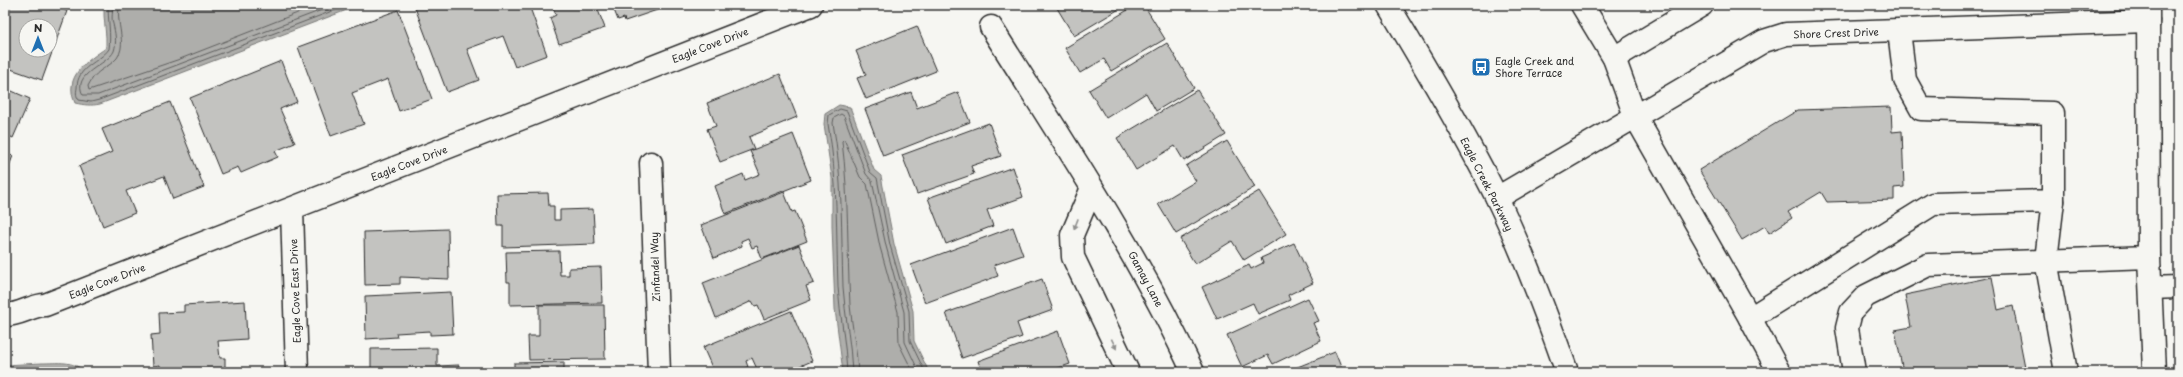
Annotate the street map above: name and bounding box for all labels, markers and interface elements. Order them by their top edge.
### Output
north arrow [18,18,58,58]
text: N [34,19,43,36]
street label: Eagle Cove Drive [669,23,750,66]
street label: Shore Crest Drive [1793,24,1879,41]
place label: Eagle Creek and Shore Terrace [1495,53,1574,80]
bus stop icon: Eagle Creek and Shore Terrace [1470,56,1492,78]
street label: Eagle Creek Parkway [1456,134,1518,234]
street label: Eagle Cove Drive [368,141,449,184]
one-way arrow [1073,218,1079,230]
street label: Zinfandel Way [646,231,663,302]
street label: Eagle Cove East Drive [285,238,304,343]
street label: Gamay Lane [1125,248,1168,310]
street label: Eagle Cove Drive [66,259,147,302]
one-way arrow [1111,338,1117,350]

